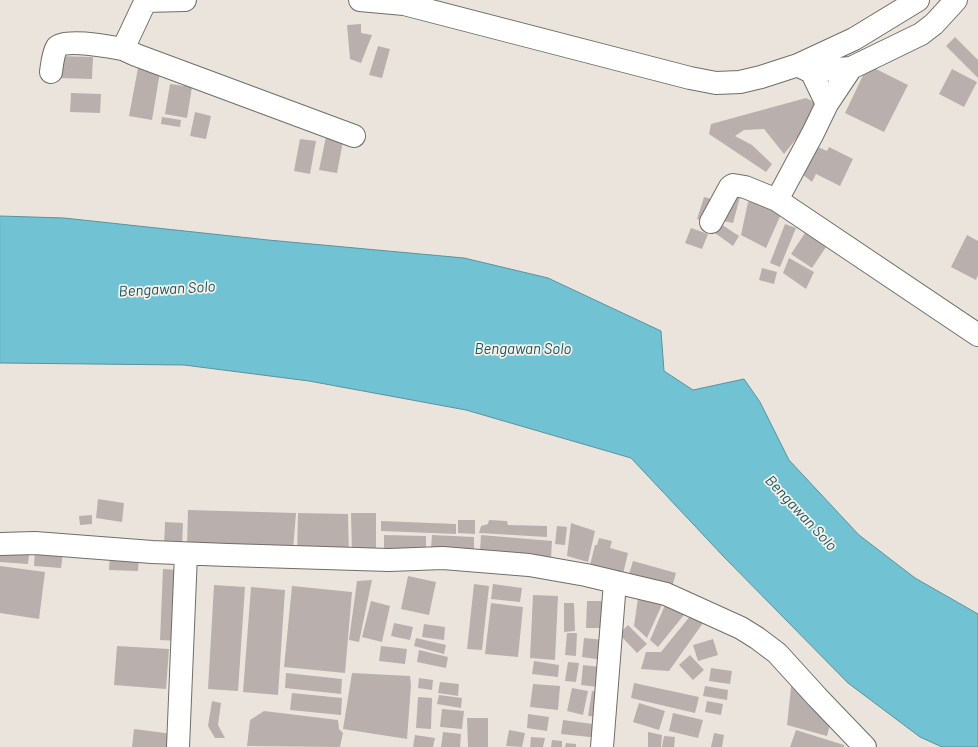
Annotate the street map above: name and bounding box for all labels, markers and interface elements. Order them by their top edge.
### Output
water label: Bengawan Solo [118,277,216,301]
water label: Bengawan Solo [474,340,572,358]
water label: Bengawan Solo [761,471,841,555]

